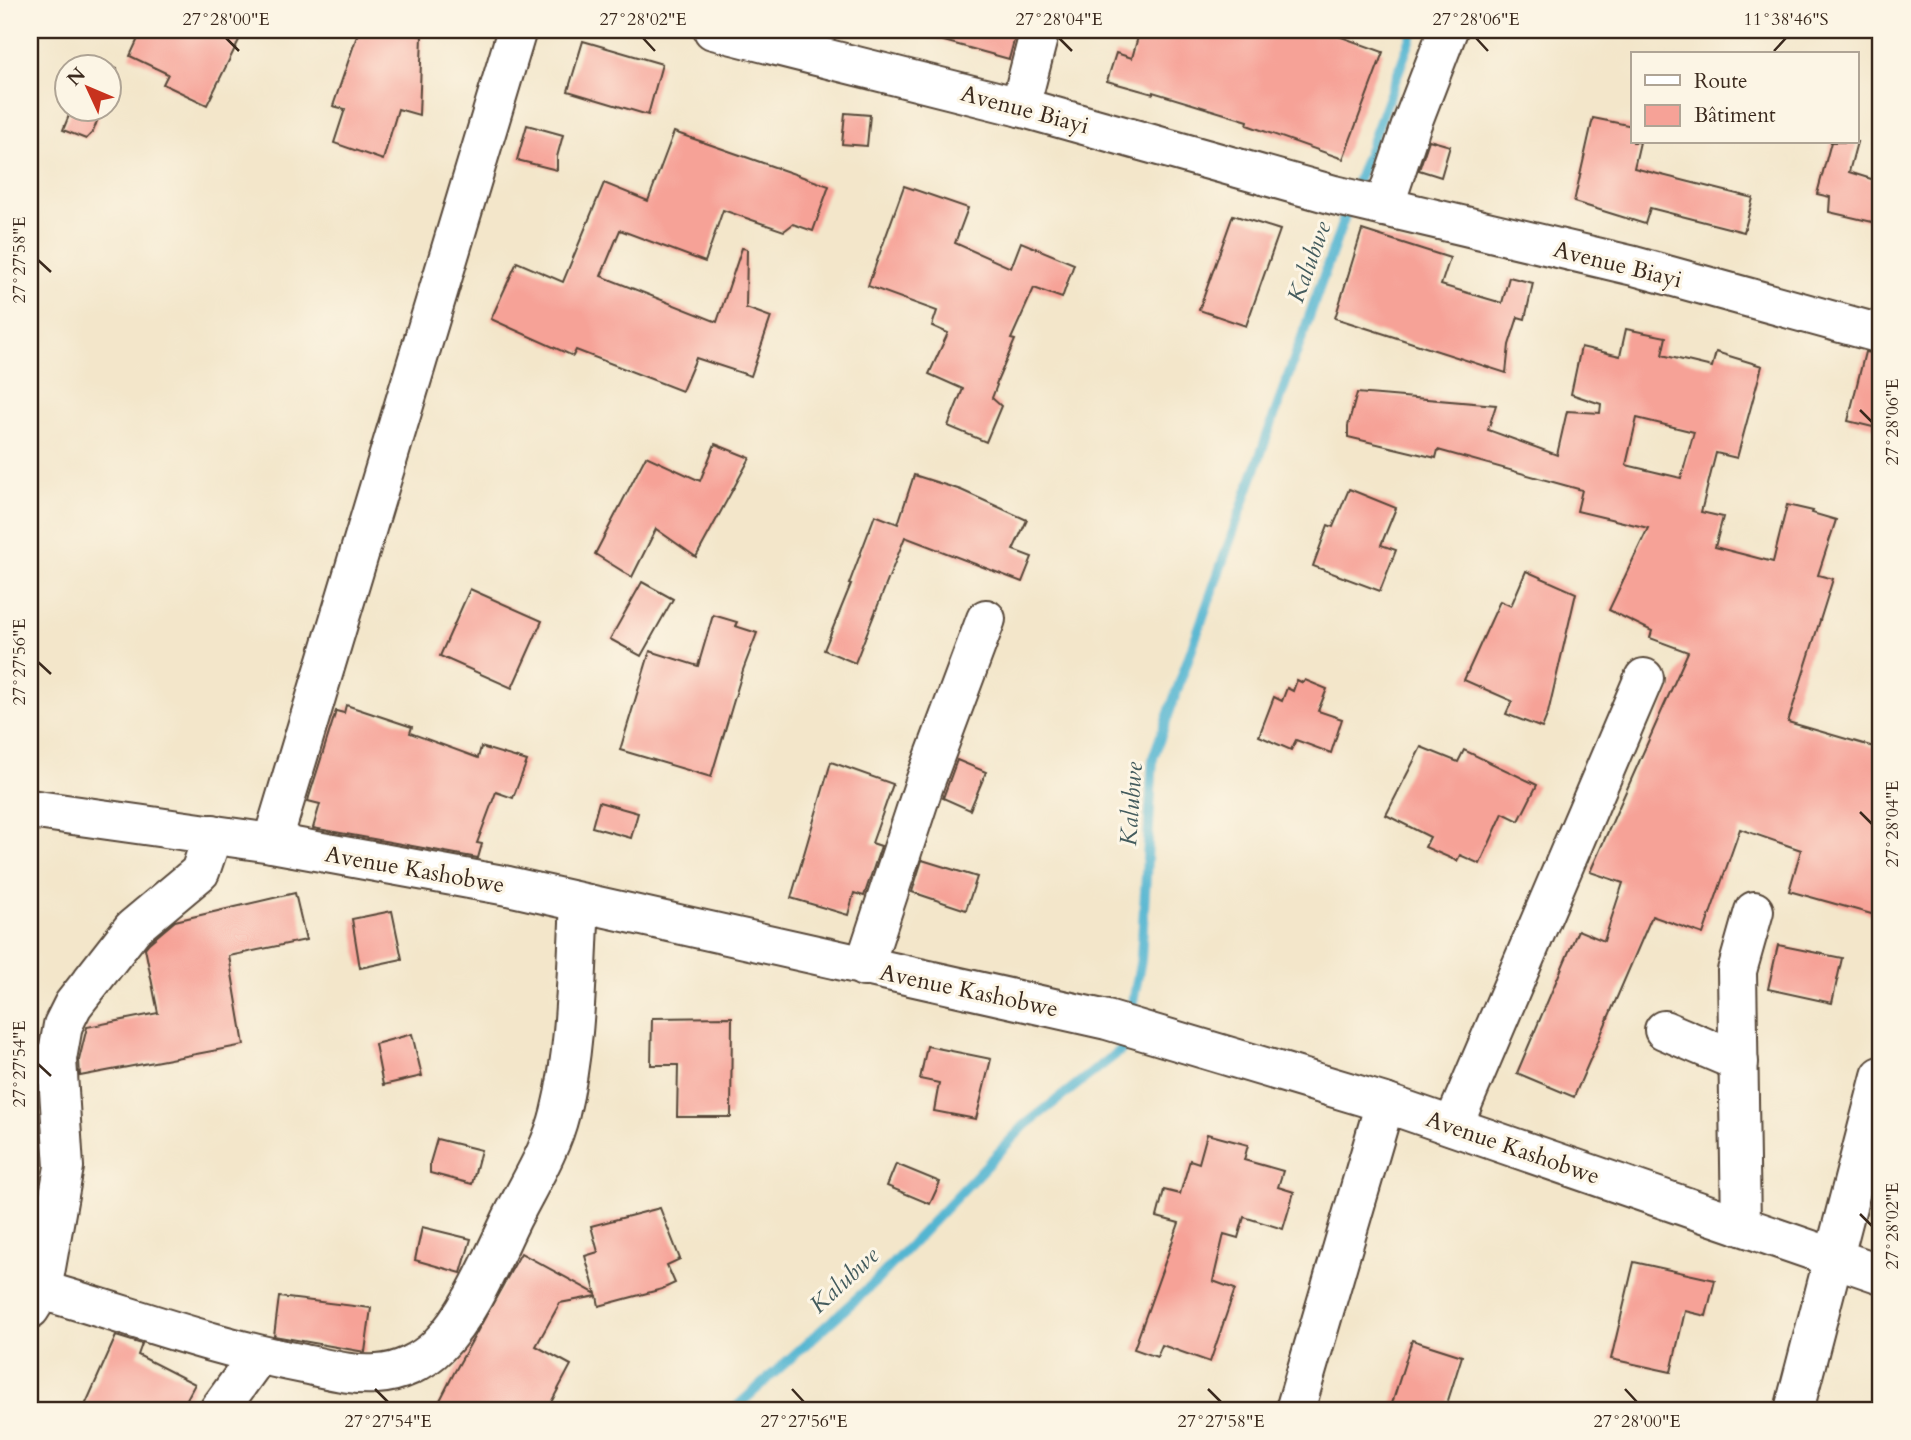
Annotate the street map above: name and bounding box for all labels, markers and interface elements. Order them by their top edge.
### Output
text: 27°28'00"E [182,7,270,32]
text: 27°28'02"E [599,7,687,32]
text: 27°28'04"E [1015,7,1103,32]
text: 27°28'06"E [1432,7,1520,32]
text: 11°38'46"S [1744,7,1828,32]
north arrow [52,52,122,122]
legend [1631,52,1858,144]
text: N [61,62,92,92]
text: Route [1694,67,1748,96]
street label: Avenue Biayi [957,78,1092,141]
text: Bâtiment [1694,101,1776,130]
text: 27°27'58"E [7,216,32,304]
water label: Kalubwe [1280,216,1340,307]
street label: Avenue Biayi [1550,234,1685,295]
text: 27°28'06"E [1880,378,1905,466]
text: 27°27'56"E [7,618,32,706]
water label: Kalubwe [1112,760,1151,847]
text: 27°28'04"E [1880,780,1905,868]
street label: Avenue Kashobwe [323,838,507,901]
street label: Avenue Kashobwe [877,956,1061,1025]
text: 27°27'54"E [7,1020,32,1108]
street label: Avenue Kashobwe [1422,1103,1604,1192]
text: 27°28'02"E [1880,1182,1905,1270]
water label: Kalubwe [802,1239,887,1321]
text: 27°27'54"E [344,1409,432,1434]
text: 27°27'56"E [760,1409,848,1434]
text: 27°27'58"E [1177,1409,1265,1434]
text: 27°28'00"E [1593,1409,1681,1434]

